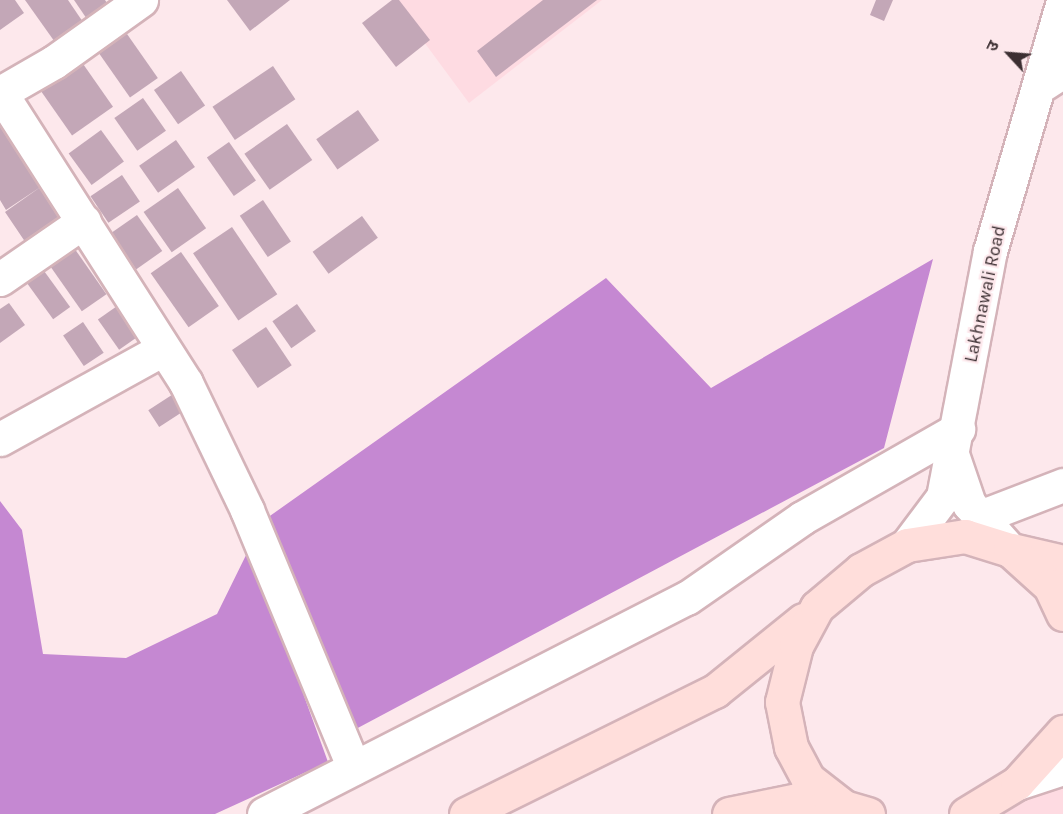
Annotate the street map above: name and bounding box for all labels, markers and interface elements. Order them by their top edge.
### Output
north arrow [979,24,1039,84]
text: उ [982,38,1003,54]
street label: Lakhnawali Road [960,224,1010,364]

